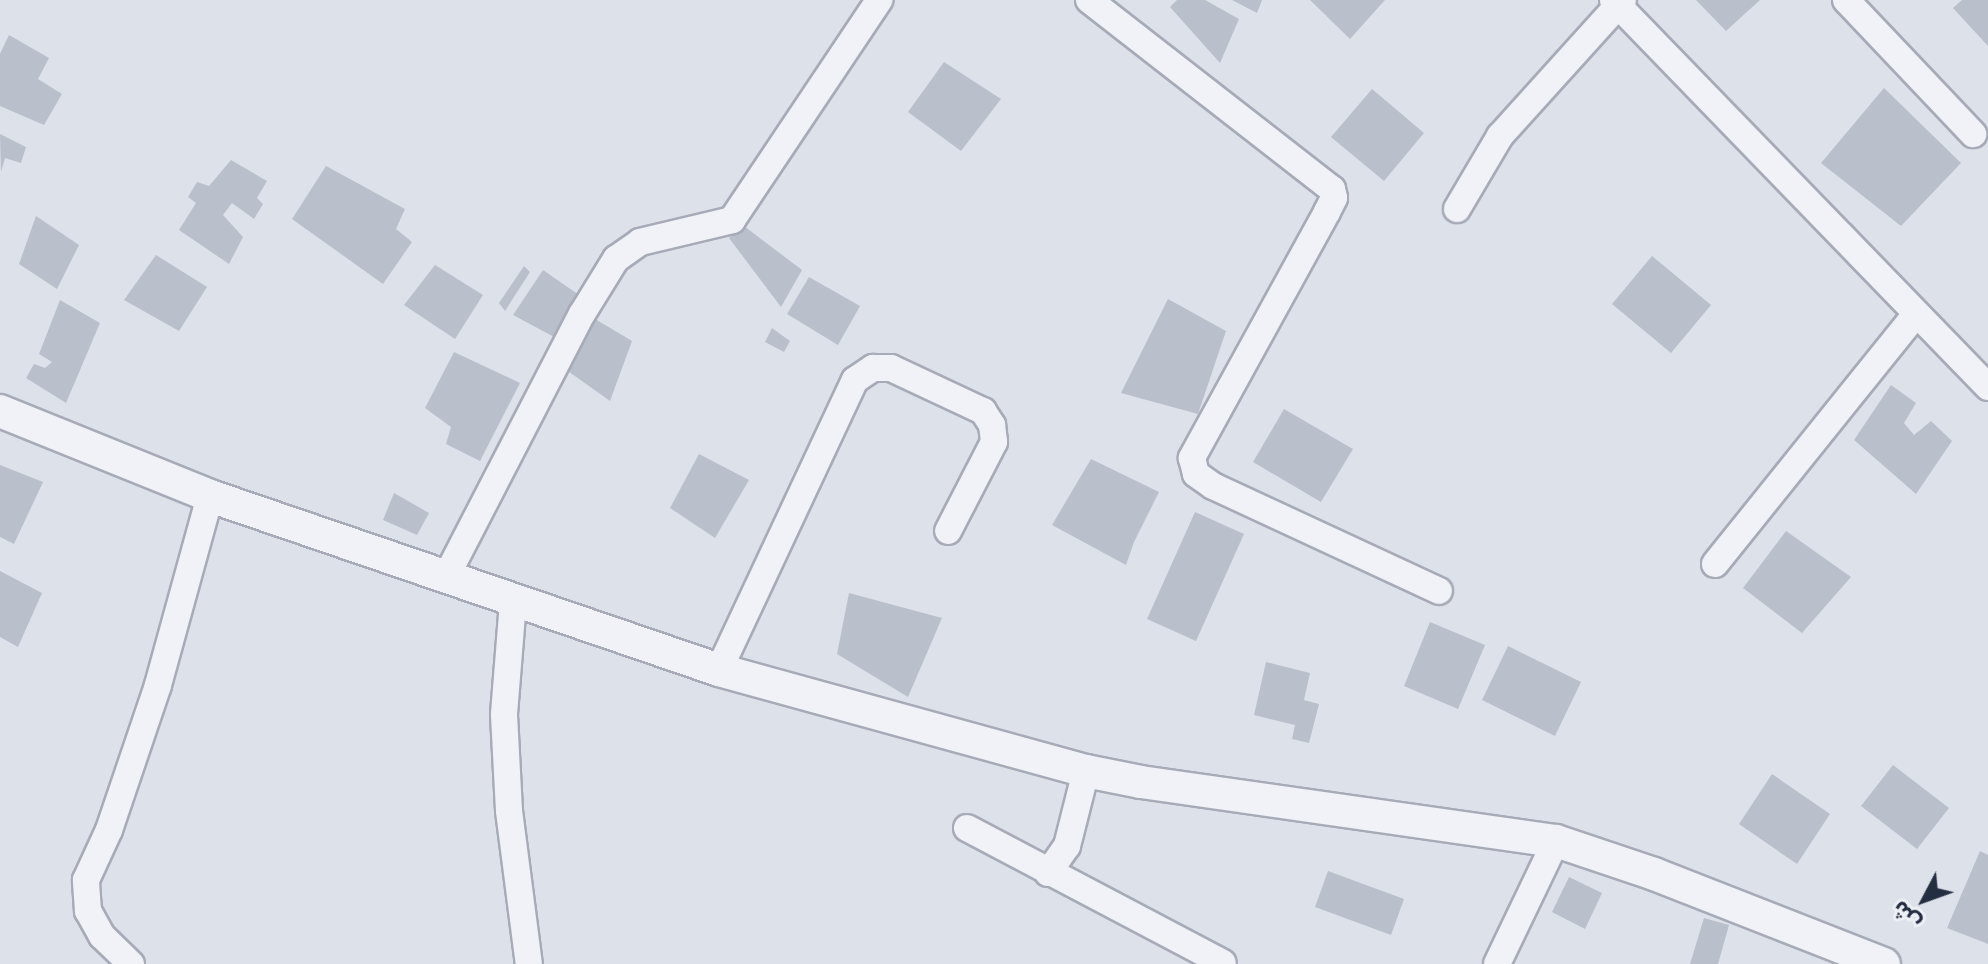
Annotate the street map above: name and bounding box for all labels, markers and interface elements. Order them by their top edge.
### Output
north arrow [1884,860,1964,940]
text: ش [1885,896,1926,936]

